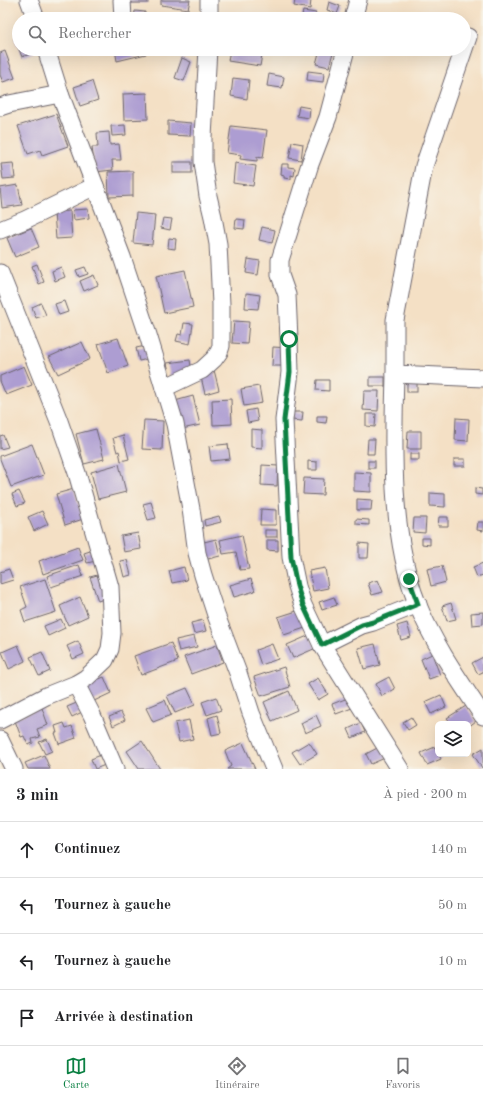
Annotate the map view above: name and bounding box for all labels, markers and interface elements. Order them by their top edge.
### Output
search box [12,12,471,56]
icon: search [26,23,48,45]
text: Rechercher [58,27,131,42]
route start [280,330,298,348]
route end [400,570,418,588]
map controls [435,721,471,757]
button: layers [435,721,471,757]
text: 3 min [16,787,59,804]
text: À pied · 200 m [383,788,467,801]
icon: ahead [16,839,38,861]
text: Continuez [54,842,120,857]
text: 140 m [430,843,467,856]
icon: left [16,895,38,917]
text: Tournez à gauche [54,898,171,913]
text: 50 m [438,899,467,912]
icon: left [16,951,38,973]
text: Tournez à gauche [54,954,171,969]
text: 10 m [438,955,467,968]
icon: arrive [16,1007,38,1029]
text: Arrivée à destination [54,1010,193,1025]
tab: Carte [63,1055,89,1093]
tab: Itinéraire [215,1055,260,1093]
tab: Favoris [385,1055,420,1093]

